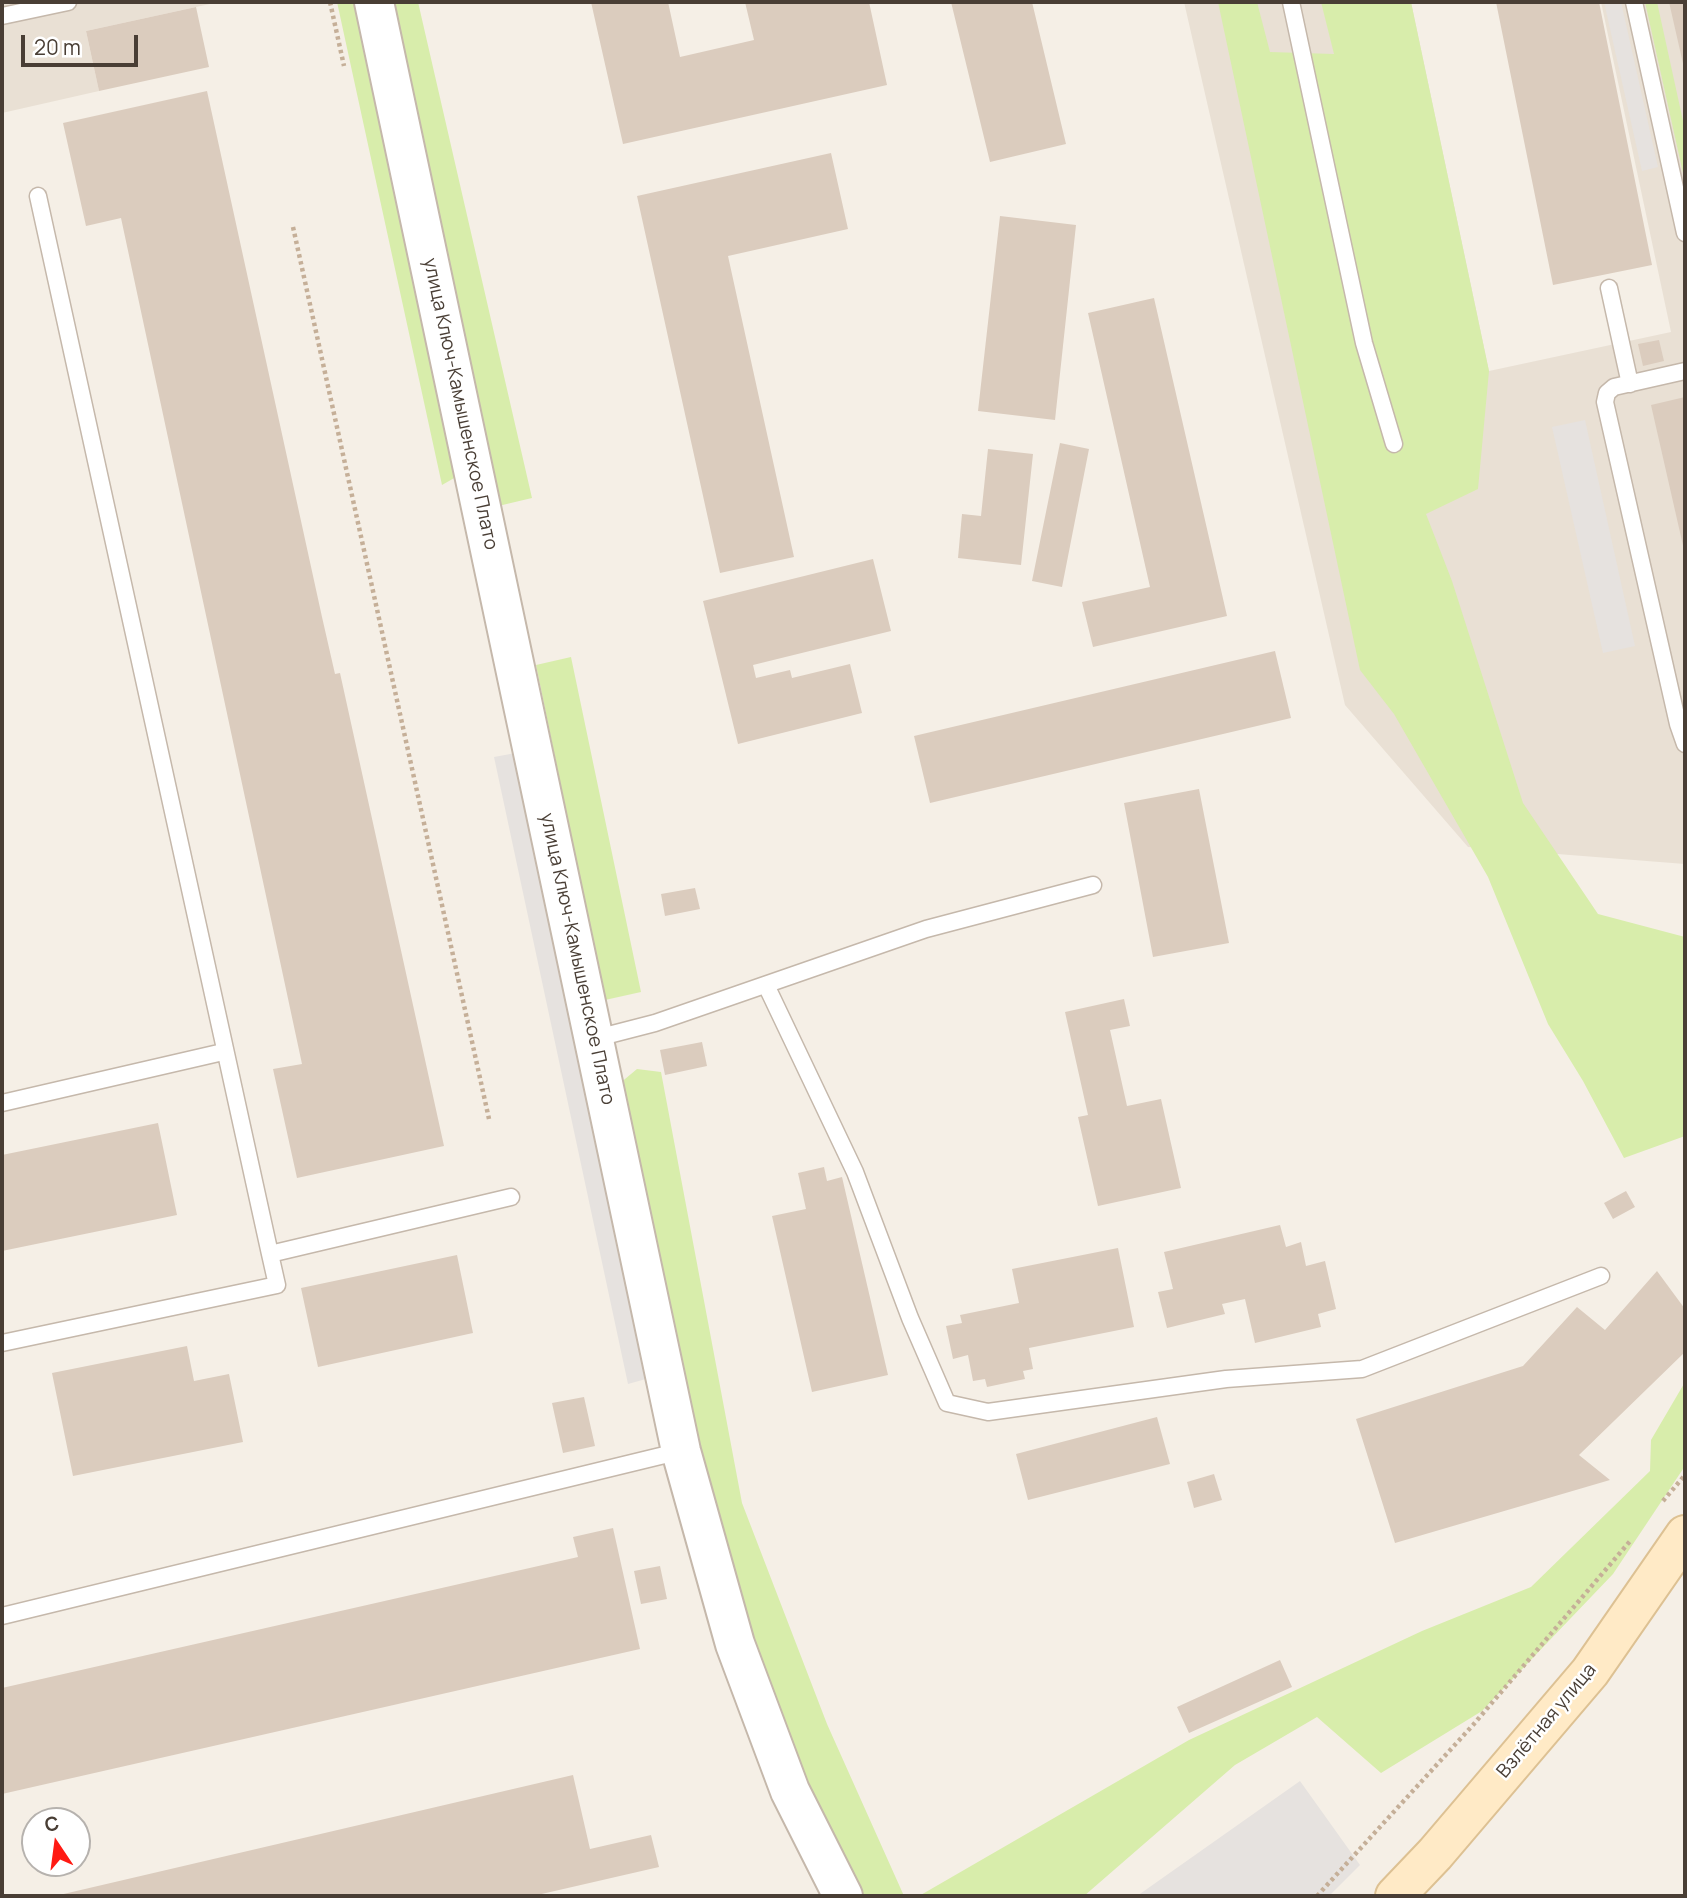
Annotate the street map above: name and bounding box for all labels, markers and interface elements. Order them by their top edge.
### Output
scale bar [24,21,142,65]
text: 20 m [34,33,81,61]
street label: улица Ключ-Камышенское Плато [418,256,502,552]
street label: улица Ключ-Камышенское Плато [535,811,619,1107]
street label: Взлётная улица [1492,1659,1602,1783]
north arrow [21,1807,91,1877]
text: С [42,1809,61,1838]

